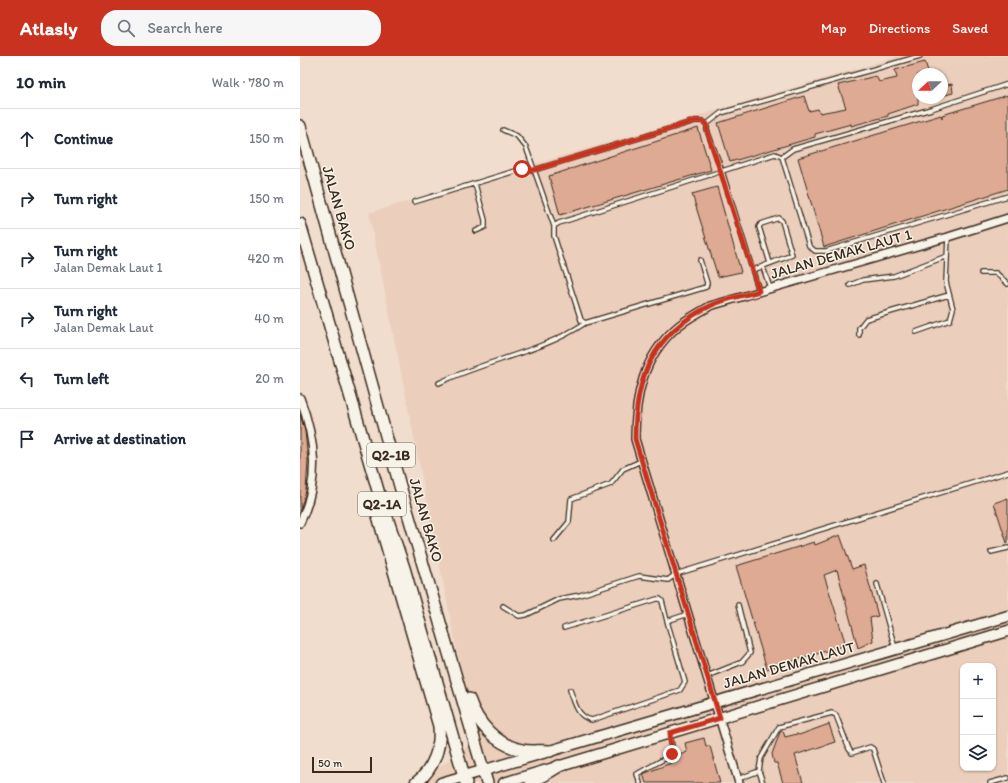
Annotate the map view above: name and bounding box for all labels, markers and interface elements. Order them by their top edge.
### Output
search box [101,10,381,46]
text: Atlasly [20,17,77,40]
icon: search [115,17,137,39]
text: Search here [147,19,223,37]
text: Map [821,20,847,37]
text: Directions [869,20,930,37]
text: Saved [952,20,988,37]
north arrow [912,68,948,104]
text: 10 min [16,72,66,92]
text: Walk · 780 m [212,75,284,90]
icon: ahead [16,128,38,150]
text: Continue [54,130,113,148]
text: 150 m [249,131,284,146]
route start [513,160,531,178]
street label: JALAN BAKO [318,164,360,252]
icon: right [16,188,38,210]
text: Turn right [54,190,118,208]
text: 150 m [249,191,284,206]
street label: JALAN DEMAK LAUT 1 [768,225,914,283]
text: Turn right [54,242,118,260]
icon: right [16,248,38,270]
text: 420 m [247,251,284,266]
text: Jalan Demak Laut 1 [54,260,163,275]
text: Turn right [54,302,118,320]
icon: right [16,308,38,330]
text: 40 m [254,311,284,326]
text: Jalan Demak Laut [54,320,154,335]
icon: left [16,368,38,390]
text: Turn left [54,370,109,388]
text: 20 m [255,371,284,386]
icon: arrive [16,428,38,450]
text: Arrive at destination [54,430,186,448]
road number: Q2-1B [367,443,415,467]
street label: JALAN BAKO [405,476,447,564]
road number: Q2-1A [358,492,406,516]
street label: JALAN DEMAK LAUT [721,637,857,692]
map controls [960,663,996,771]
button: + [960,663,996,699]
button: − [960,699,996,735]
button: layers [960,735,996,771]
route end [663,745,681,763]
scale bar [312,755,372,774]
text: 50 m [318,757,342,770]

